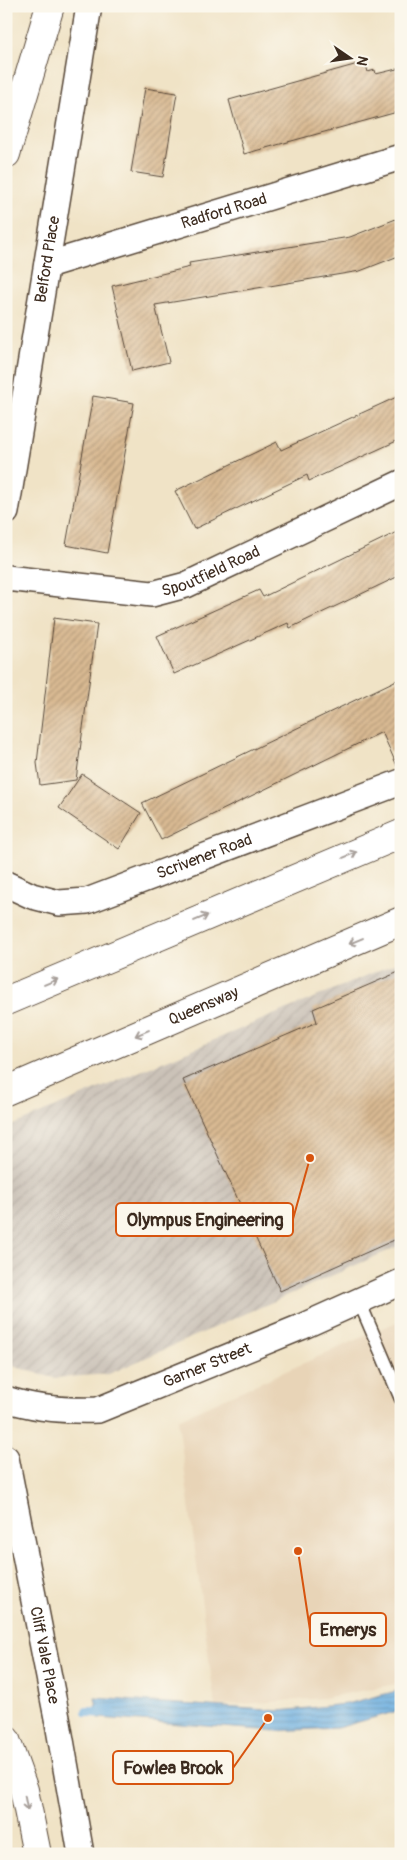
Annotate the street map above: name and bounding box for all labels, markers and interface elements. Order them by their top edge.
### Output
north arrow [324,32,374,82]
text: N [353,54,372,67]
street label: Radford Road [179,189,269,234]
street label: Belford Place [30,214,64,304]
street label: Spoutfield Road [159,541,263,601]
street label: Scrivener Road [154,829,255,884]
one-way arrow [342,850,357,859]
one-way arrow [193,913,208,923]
one-way arrow [349,936,364,946]
one-way arrow [43,976,58,986]
street label: Queensway [165,982,242,1030]
one-way arrow [135,1028,150,1038]
callout: Olympus Engineering [116,1203,293,1236]
text: Olympus Engineering [126,1209,284,1232]
street label: Garner Street [160,1338,255,1392]
street label: Cliff Vale Place [25,1605,64,1706]
callout: Emerys [310,1613,386,1646]
text: Emerys [320,1619,377,1642]
callout: Fowlea Brook [113,1751,233,1784]
text: Fowlea Brook [123,1757,224,1780]
one-way arrow [22,1795,32,1811]

